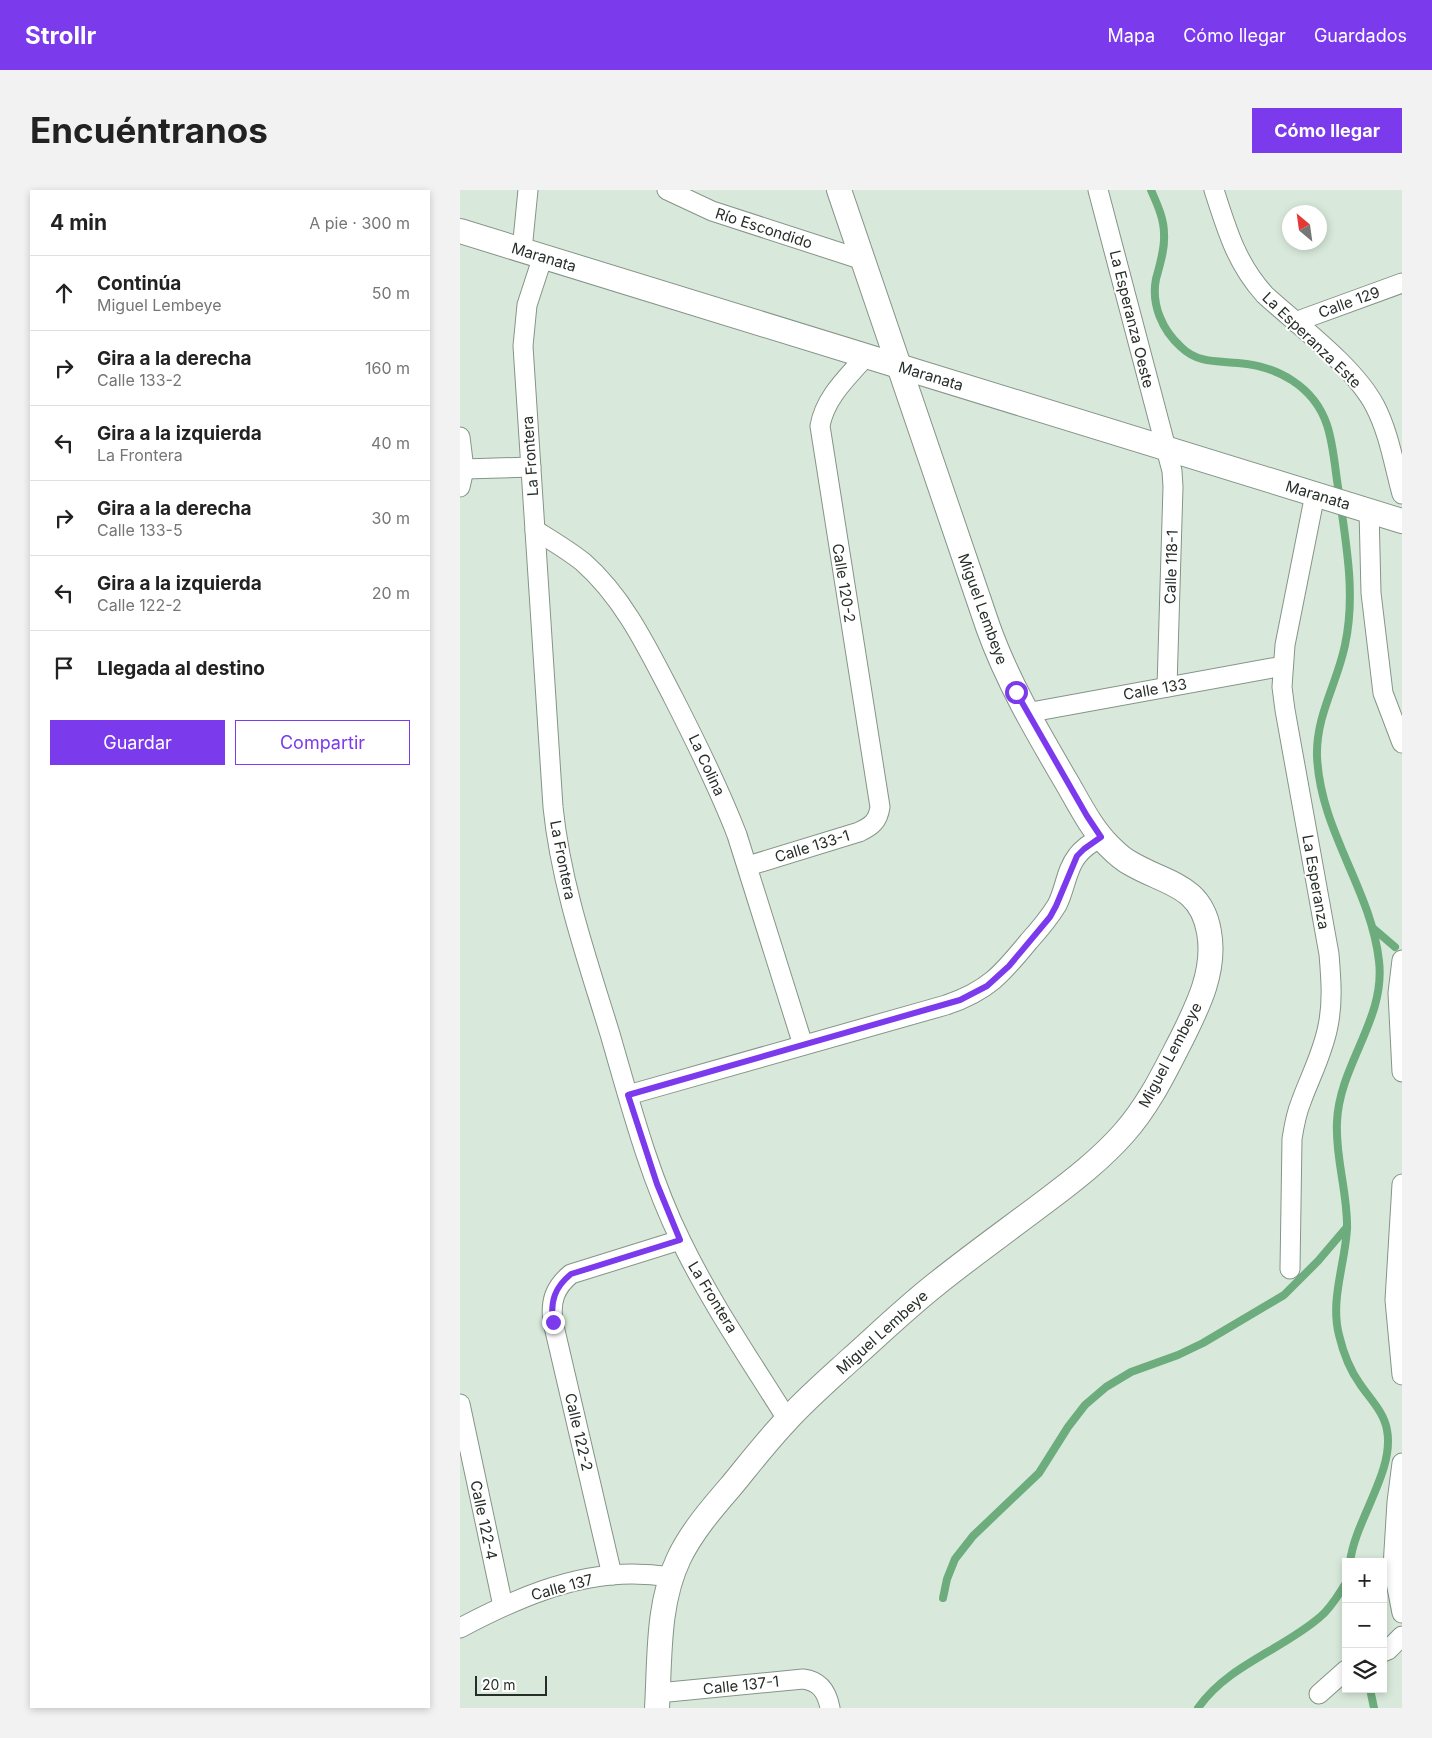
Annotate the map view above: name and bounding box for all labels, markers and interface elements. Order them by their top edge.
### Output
text: Strollr [25,21,96,50]
text: Mapa [1108,25,1155,46]
text: Cómo llegar [1183,25,1286,46]
text: Guardados [1314,25,1407,46]
button: Cómo llegar [1252,108,1402,153]
text: Encuéntranos [30,109,268,151]
street label: Río Escondido [713,203,815,253]
north arrow [1282,205,1327,250]
text: 4 min [50,210,107,235]
text: A pie · 300 m [309,213,410,233]
street label: Maranata [509,238,579,276]
street label: La Esperanza Oeste [1106,248,1158,390]
text: Continúa [97,272,181,295]
icon: ahead [50,279,78,307]
street label: Calle 129 [1316,282,1382,322]
text: 50 m [372,283,410,303]
street label: La Esperanza Este [1259,288,1365,392]
text: Miguel Lembeye [97,295,222,315]
text: Gira a la derecha [97,347,252,370]
icon: right [50,354,78,382]
street label: Maranata [896,357,966,395]
text: 160 m [365,358,410,378]
text: Calle 133-2 [97,370,182,390]
street label: La Frontera [518,415,542,497]
text: Gira a la izquierda [97,422,262,445]
icon: left [50,429,78,457]
text: 40 m [371,433,410,453]
text: La Frontera [97,445,183,465]
street label: Maranata [1283,476,1353,514]
text: Gira a la derecha [97,497,252,520]
icon: right [50,504,78,532]
text: 30 m [372,508,410,528]
text: Calle 133-5 [97,520,183,540]
street label: Calle 118-1 [1160,530,1182,604]
street label: Calle 120-2 [828,542,860,624]
street label: Miguel Lembeye [954,551,1012,667]
text: Gira a la izquierda [97,572,262,595]
icon: left [50,579,78,607]
text: 20 m [372,583,410,603]
text: Calle 122-2 [97,595,182,615]
icon: arrive [50,654,78,682]
text: Llegada al destino [97,657,265,680]
street label: Calle 133 [1122,674,1188,704]
route start [1005,681,1028,704]
button: Guardar [50,720,225,765]
button: Compartir [235,720,410,765]
street label: La Colina [685,731,729,799]
street label: La Frontera [546,819,580,901]
street label: Calle 133-1 [772,826,852,866]
street label: La Esperanza [1298,833,1334,931]
street label: Miguel Lembeye [1134,999,1206,1111]
street label: La Frontera [684,1258,742,1336]
street label: Miguel Lembeye [832,1286,932,1378]
route end [542,1311,565,1334]
street label: Calle 122-2 [561,1391,597,1473]
street label: Calle 122-4 [466,1479,502,1561]
map controls [1342,1558,1387,1693]
button: + [1342,1558,1387,1603]
street label: Calle 137 [529,1570,595,1604]
button: − [1342,1603,1387,1648]
button: layers [1342,1648,1387,1693]
street label: Calle 137-1 [702,1672,780,1698]
scale bar [475,1673,548,1696]
text: 20 m [482,1676,516,1693]

